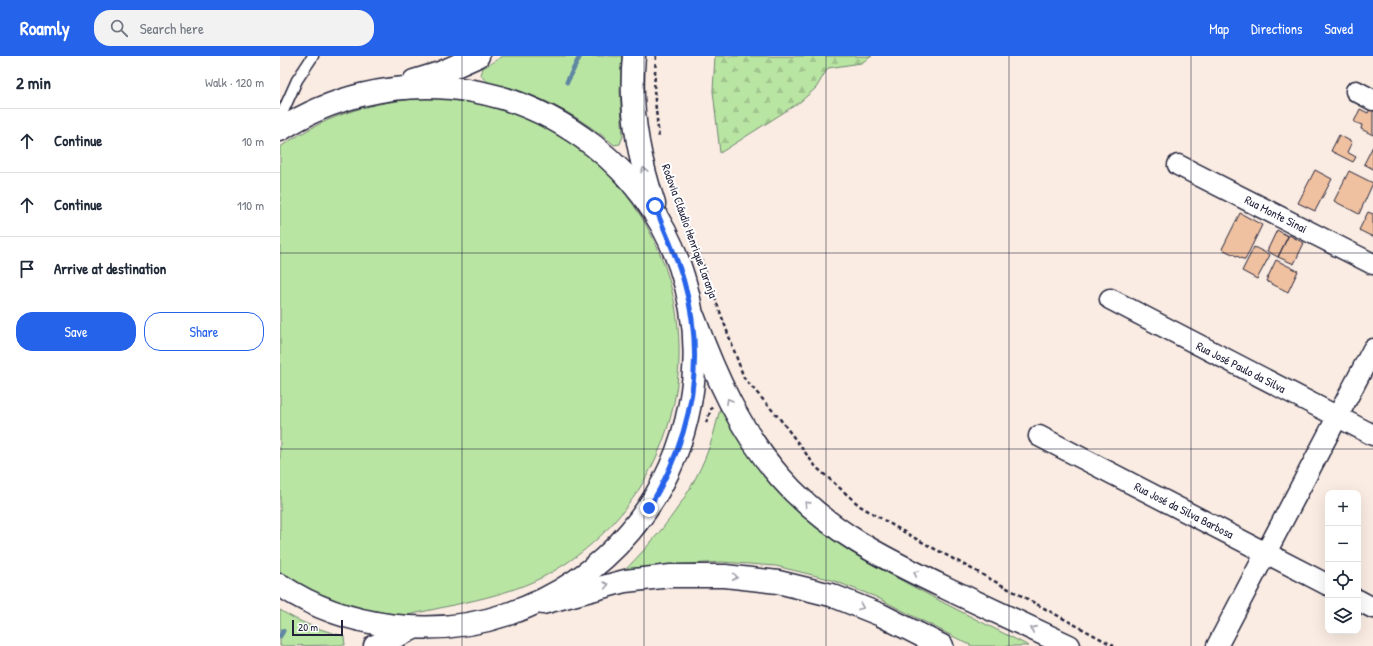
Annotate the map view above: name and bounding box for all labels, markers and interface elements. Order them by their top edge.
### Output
search box [94,10,374,46]
text: Roamly [20,15,70,41]
icon: search [108,17,130,39]
text: Search here [140,18,204,39]
text: Map [1209,19,1229,38]
text: Directions [1251,19,1302,38]
text: Saved [1324,19,1353,38]
text: 2 min [16,71,51,94]
text: Walk · 120 m [205,73,264,91]
icon: ahead [16,130,38,152]
text: Continue [54,130,102,151]
text: 10 m [242,132,264,150]
street label: Rodovia Cláudio Henrique Laranja [658,162,722,301]
one-way arrow [640,166,648,173]
street label: Rua Monte Sinai [1242,191,1310,237]
icon: ahead [16,194,38,216]
text: Continue [54,194,102,215]
text: 110 m [237,196,264,214]
route start [646,197,664,215]
icon: arrive [16,258,38,280]
text: Arrive at destination [54,258,166,279]
button: Save [16,312,136,351]
button: Share [144,312,264,351]
street label: Rua José Paulo da Silva [1193,337,1289,397]
one-way arrow [727,397,734,405]
street label: Rua José da Silva Barbosa [1131,478,1237,543]
map controls [1325,490,1361,634]
button: + [1325,490,1361,526]
route end [640,499,658,517]
one-way arrow [804,501,812,509]
button: − [1325,526,1361,562]
button: locate [1325,562,1361,598]
one-way arrow [913,570,920,578]
one-way arrow [732,572,738,581]
one-way arrow [603,582,609,590]
button: layers [1325,598,1361,634]
one-way arrow [858,603,865,611]
scale bar [292,618,343,637]
text: 20 m [298,620,318,634]
one-way arrow [1030,626,1038,634]

